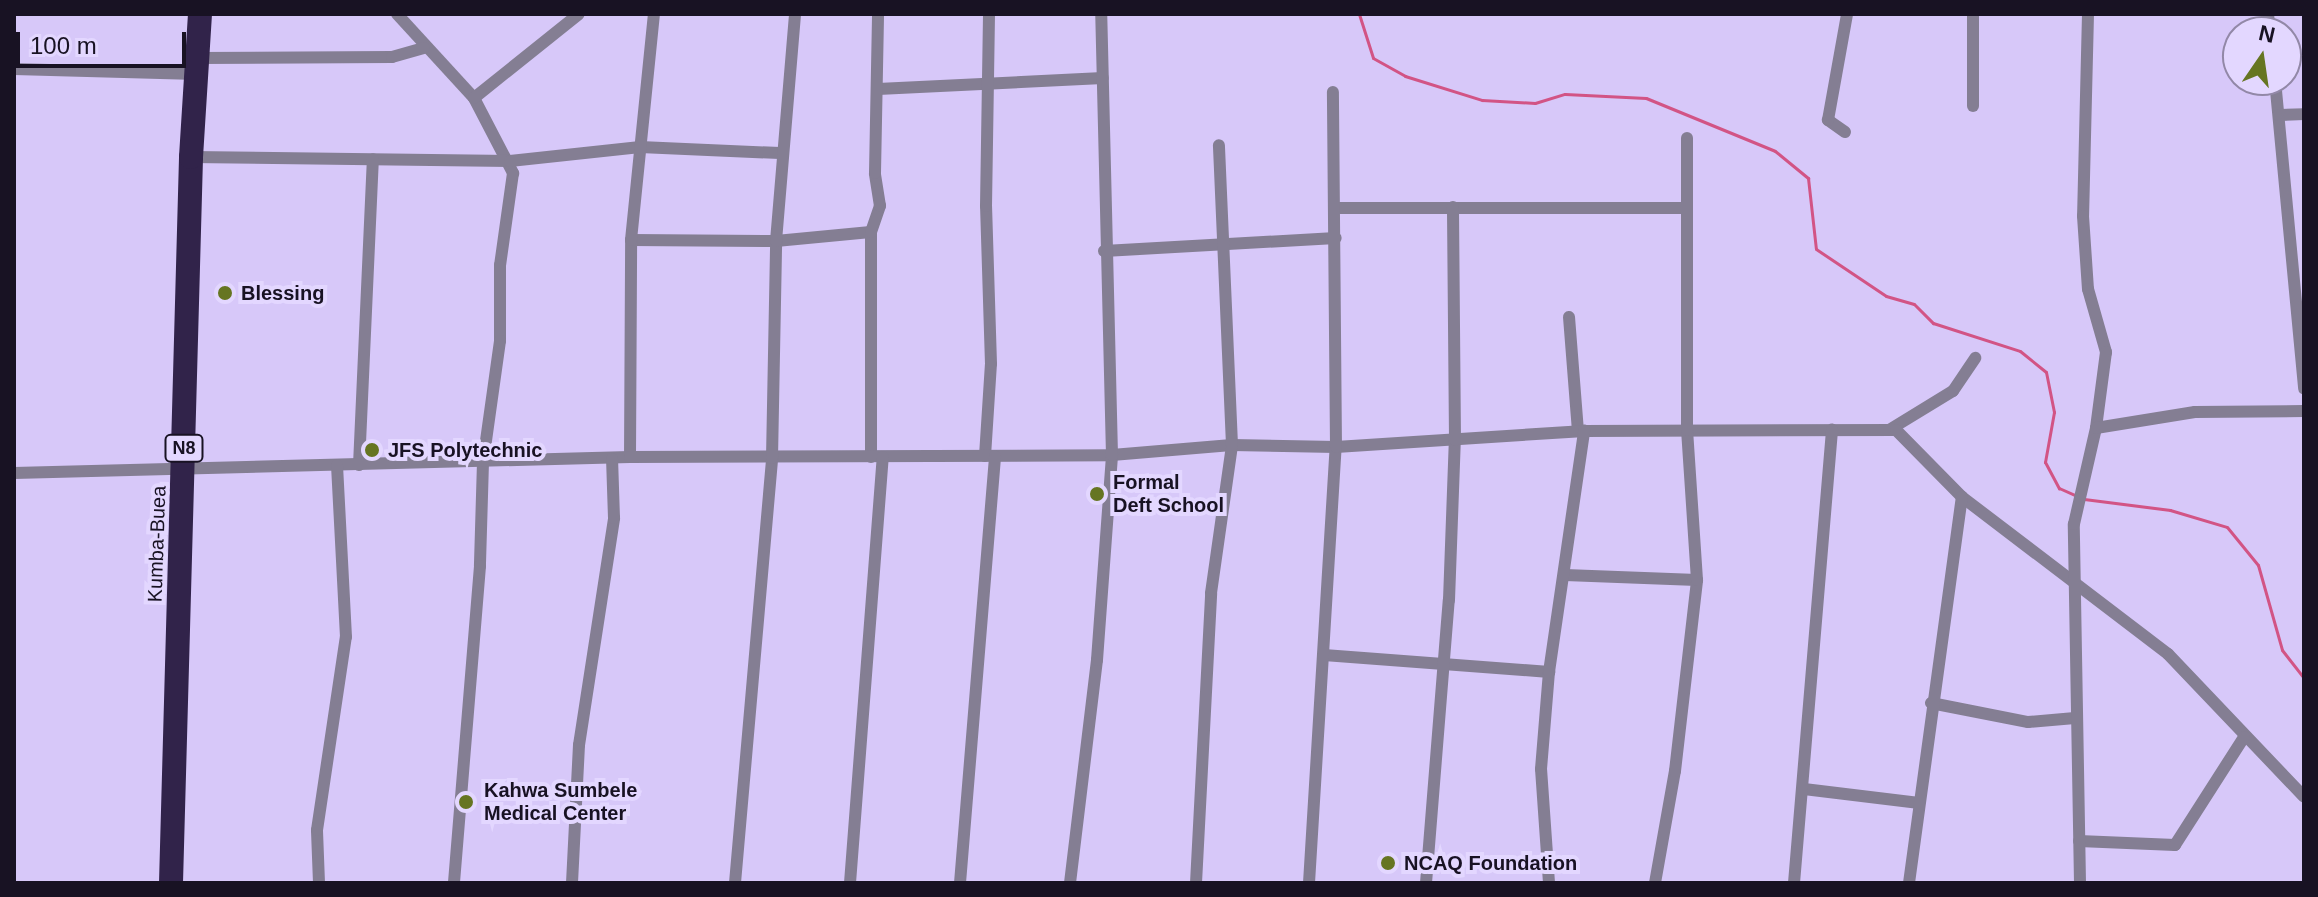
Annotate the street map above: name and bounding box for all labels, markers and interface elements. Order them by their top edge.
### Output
scale bar [20,16,190,66]
north arrow [2222,16,2302,96]
text: N [2257,20,2278,48]
text: 100 m [30,32,97,59]
place label: Blessing [241,281,324,305]
marker: Blessing [216,284,234,302]
road number: N8 [164,434,204,462]
place label: JFS Polytechnic [388,438,542,462]
marker: JFS Polytechnic [363,441,381,459]
place label: Formal Deft School [1113,470,1224,517]
street label: Kumba-Buea [143,485,171,603]
marker: Formal Deft School [1088,485,1106,503]
place label: Kahwa Sumbele Medical Center [484,778,637,825]
marker: Kahwa Sumbele Medical Center [455,791,477,813]
place label: NCAQ Foundation [1404,851,1577,875]
marker: NCAQ Foundation [1379,854,1397,872]

